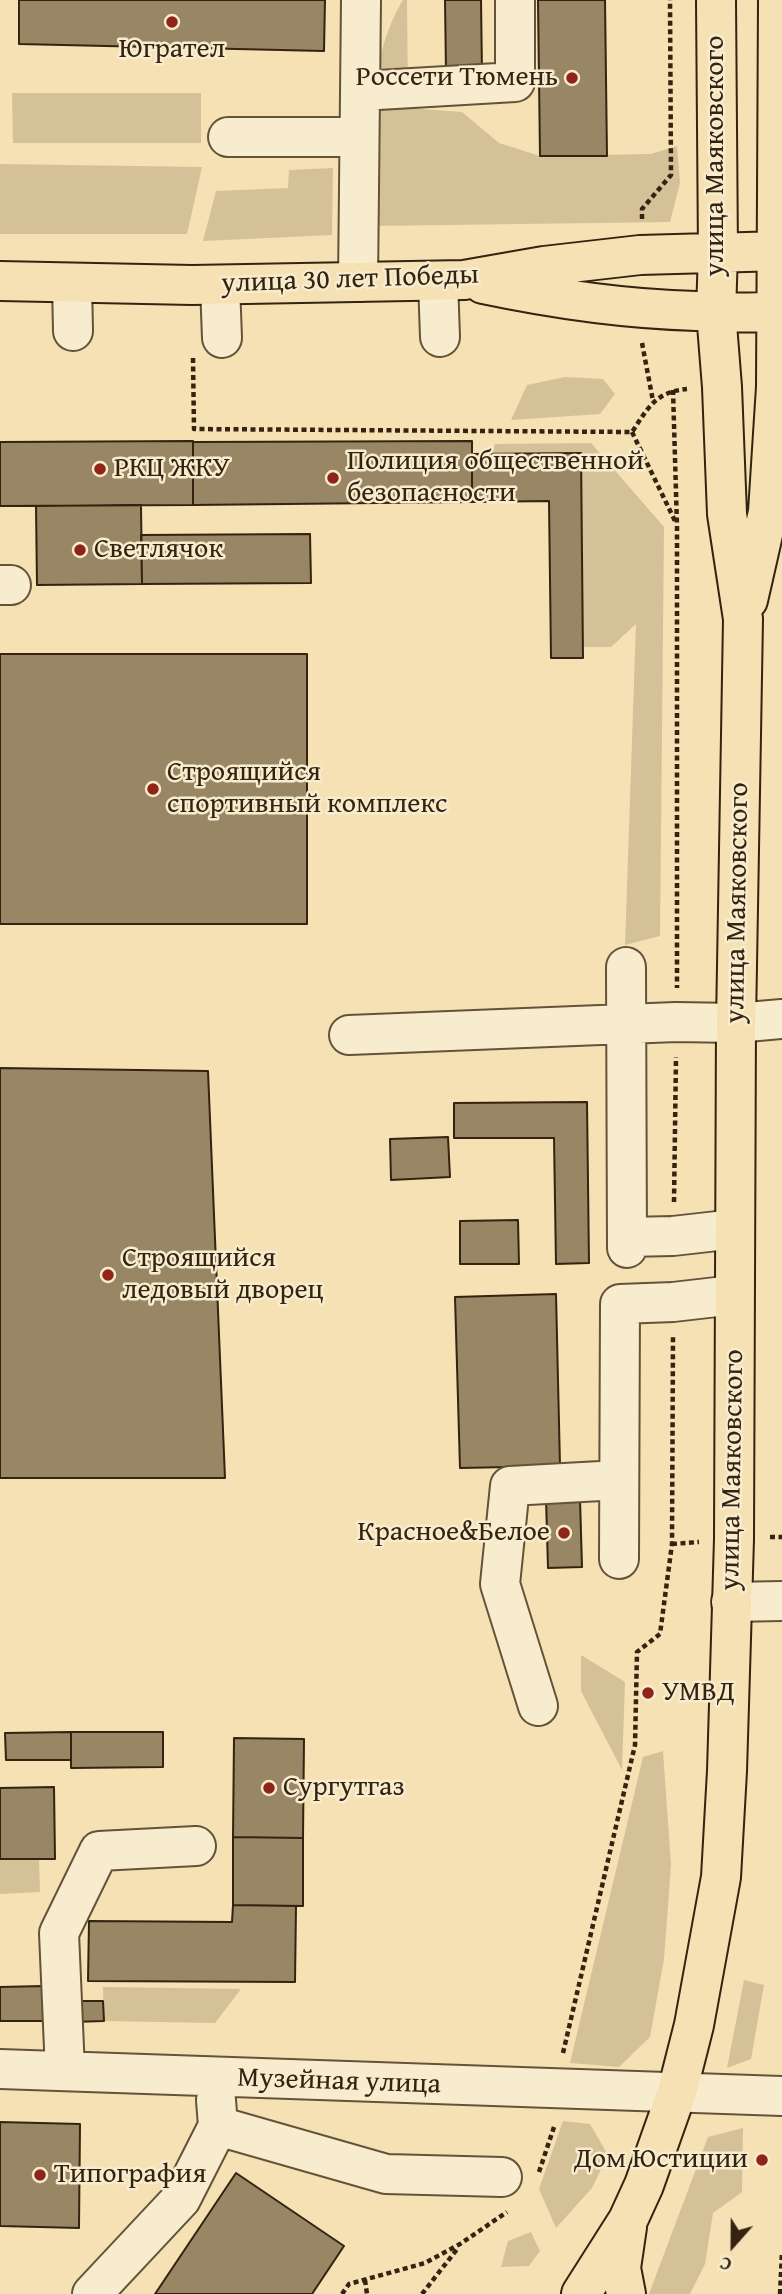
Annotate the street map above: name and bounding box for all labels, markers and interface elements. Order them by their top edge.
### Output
marker: Югрател [164,14,180,30]
place label: Югрател [119,33,225,67]
street label: улица Маяковского [699,35,733,277]
place label: Россети Тюмень [356,61,558,95]
marker: Россети Тюмень [564,70,580,86]
street label: улица 30 лет Победы [221,259,479,301]
place label: Полиция общественной безопасности [347,445,644,511]
place label: РКЦ ЖКУ [114,452,230,486]
marker: РКЦ ЖКУ [92,461,108,477]
marker: Полиция общественной безопасности [325,470,341,486]
place label: Светлячок [94,533,223,567]
marker: Светлячок [72,542,88,558]
place label: Строящийся спортивный комплекс [167,756,447,822]
marker: Строящийся спортивный комплекс [145,781,161,797]
street label: улица Маяковского [719,782,757,1024]
place label: Строящийся ледовый дворец [122,1242,323,1308]
marker: Строящийся ледовый дворец [100,1267,116,1283]
street label: улица Маяковского [714,1349,752,1591]
place label: Красное&Белое [358,1516,550,1550]
marker: Красное&Белое [556,1525,572,1541]
place label: УМВД [662,1676,735,1710]
marker: УМВД [640,1685,656,1701]
place label: Сургутгаз [283,1771,405,1805]
marker: Сургутгаз [261,1780,277,1796]
street label: Музейная улица [237,2062,441,2102]
place label: Дом Юстиции [574,2143,748,2177]
marker: Дом Юстиции [754,2152,770,2168]
place label: Типография [54,2158,206,2192]
marker: Типография [32,2167,48,2183]
north arrow [698,2210,768,2280]
text: С [715,2250,736,2280]

